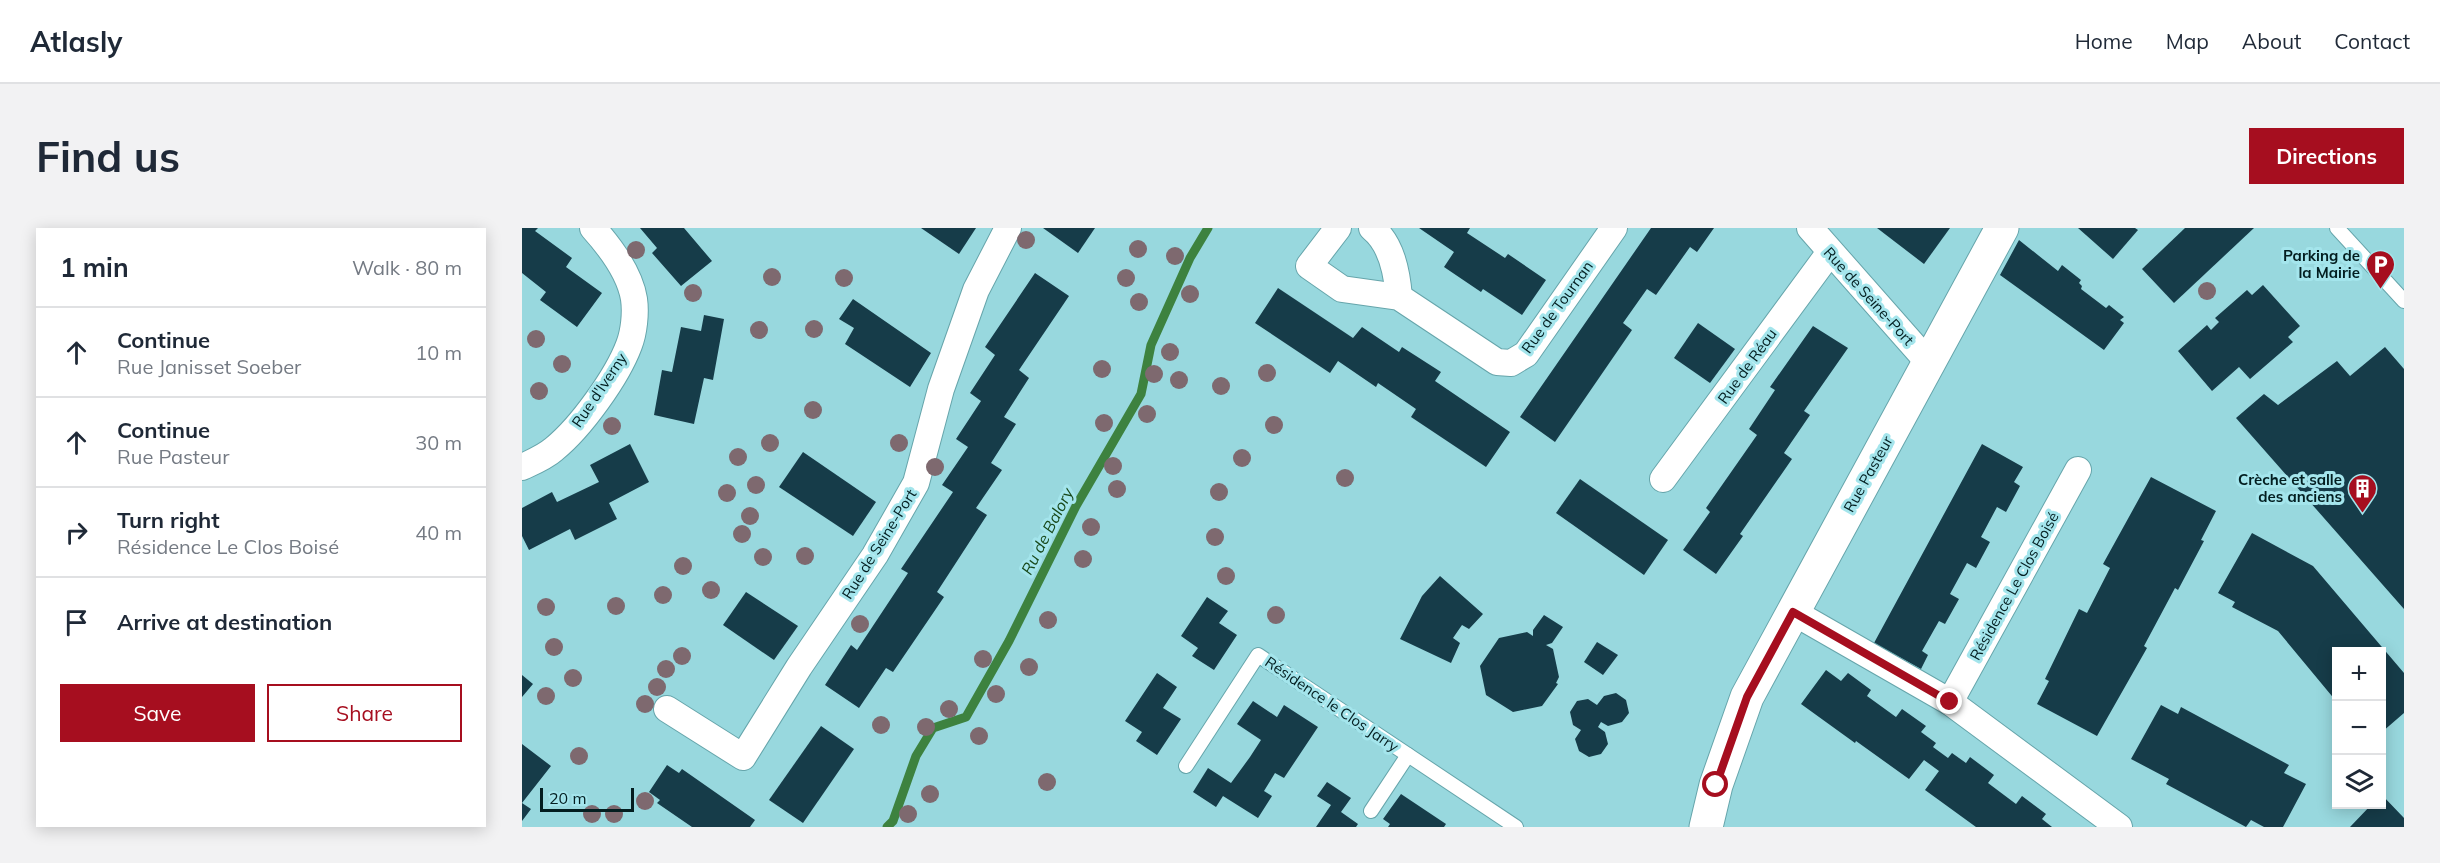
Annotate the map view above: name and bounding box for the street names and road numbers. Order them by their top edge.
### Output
street label: Rue de Seine-Port [1820,243,1918,349]
street label: Rue de Tournan [1517,257,1597,357]
street label: Rue de Réau [1713,325,1781,407]
street label: Rue d'Iverny [567,349,631,431]
street label: Rue Pasteur [1839,432,1897,515]
street label: Rue de Seine-Port [838,486,920,602]
street label: Résidence Le Clos Boisé [1965,509,2063,663]
street label: Résidence le Clos Jarry [1261,652,1403,756]

